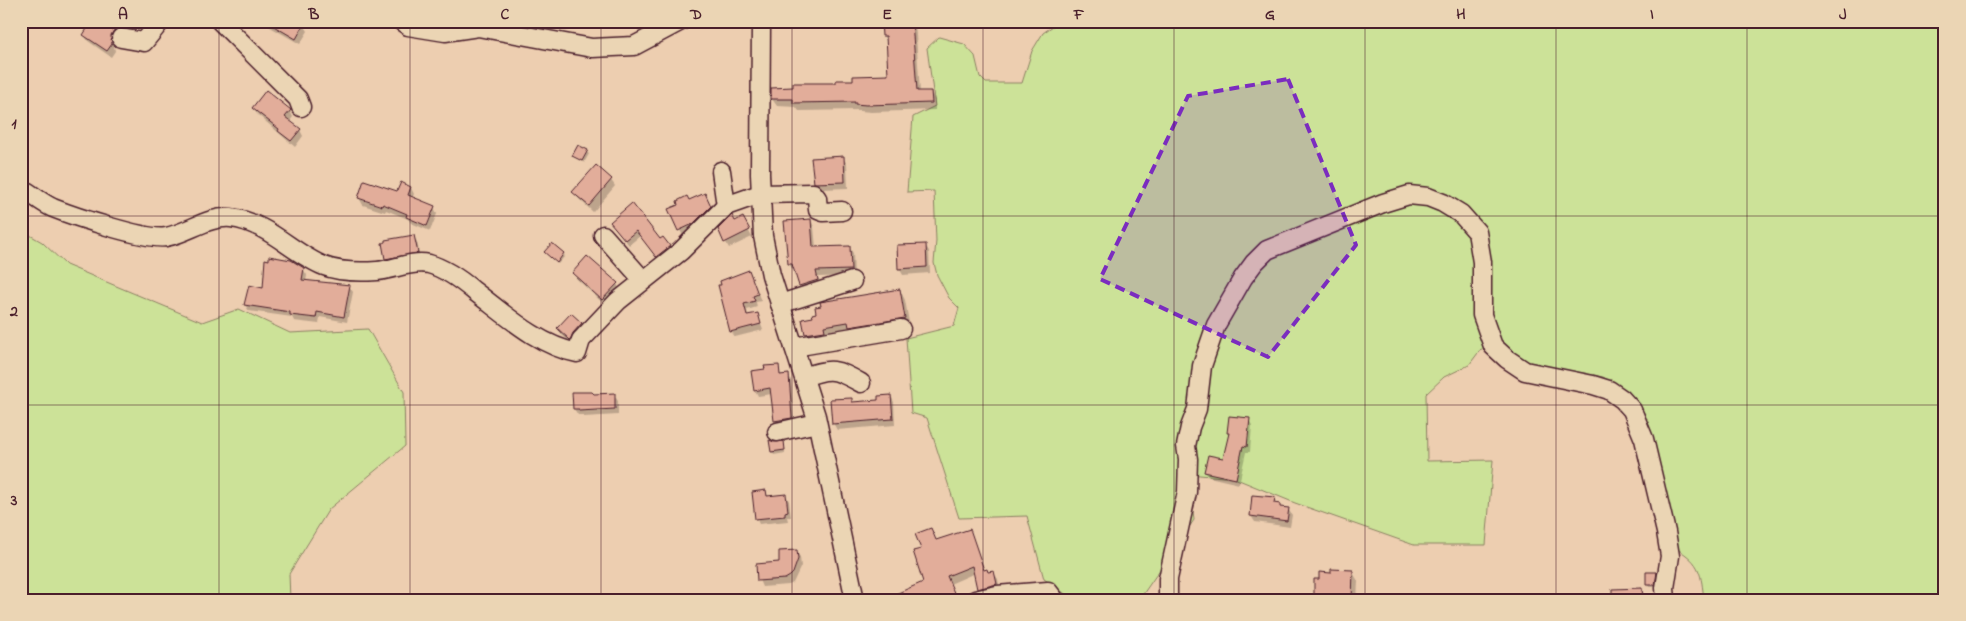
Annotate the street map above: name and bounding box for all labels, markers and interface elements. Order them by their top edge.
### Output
text: A [118,3,128,27]
text: B [308,3,320,27]
text: C [501,3,510,27]
text: D [689,3,702,27]
text: E [882,3,892,27]
text: F [1073,3,1085,27]
text: G [1265,3,1275,27]
text: H [1456,3,1466,27]
text: I [1650,3,1654,27]
text: J [1839,3,1847,27]
text: 1 [11,112,17,136]
text: 2 [9,300,18,324]
text: 3 [10,489,18,513]

